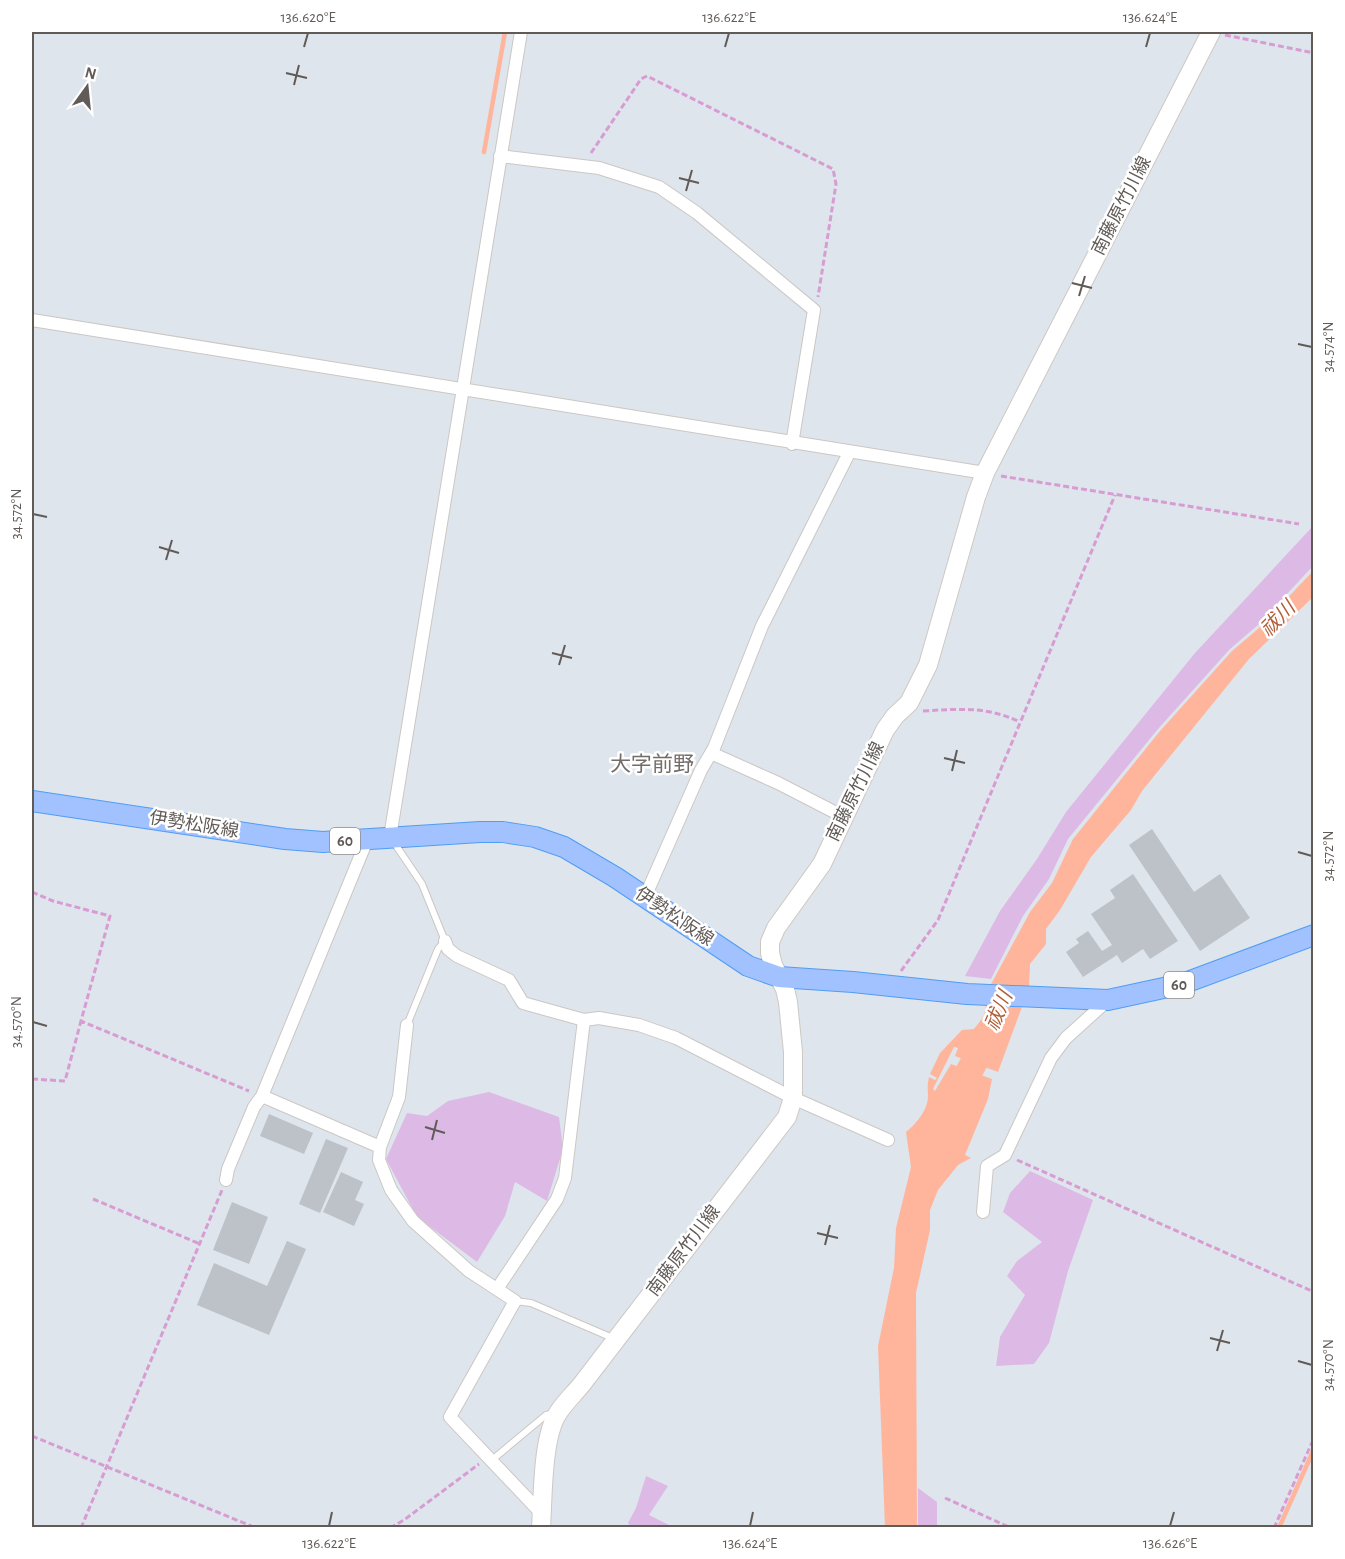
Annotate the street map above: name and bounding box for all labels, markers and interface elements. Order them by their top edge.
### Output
text: 136.620°E [280,10,336,25]
text: 136.622°E [702,10,756,25]
text: 136.624°E [1123,10,1177,25]
north arrow [57,57,117,117]
text: N [83,64,98,83]
street label: 南藤原竹川線 [1088,153,1155,258]
text: 34.574°N [1321,321,1336,373]
text: 34.572°N [9,489,24,539]
water label: 祓川 [1256,596,1300,640]
street label: 南藤原竹川線 [822,739,888,844]
district label: 大字前野 [610,753,694,775]
street label: 伊勢松阪線 [148,807,240,841]
road number: 60 [330,828,360,854]
text: 34.572°N [1321,831,1336,881]
street label: 伊勢松阪線 [632,883,717,950]
road number: 60 [1164,972,1194,998]
water label: 祓川 [981,986,1017,1033]
text: 34.570°N [9,996,24,1048]
street label: 南藤原竹川線 [643,1201,724,1300]
text: 34.570°N [1321,1339,1336,1391]
text: 136.622°E [302,1536,356,1551]
text: 136.624°E [723,1536,777,1551]
text: 136.626°E [1143,1536,1197,1551]

